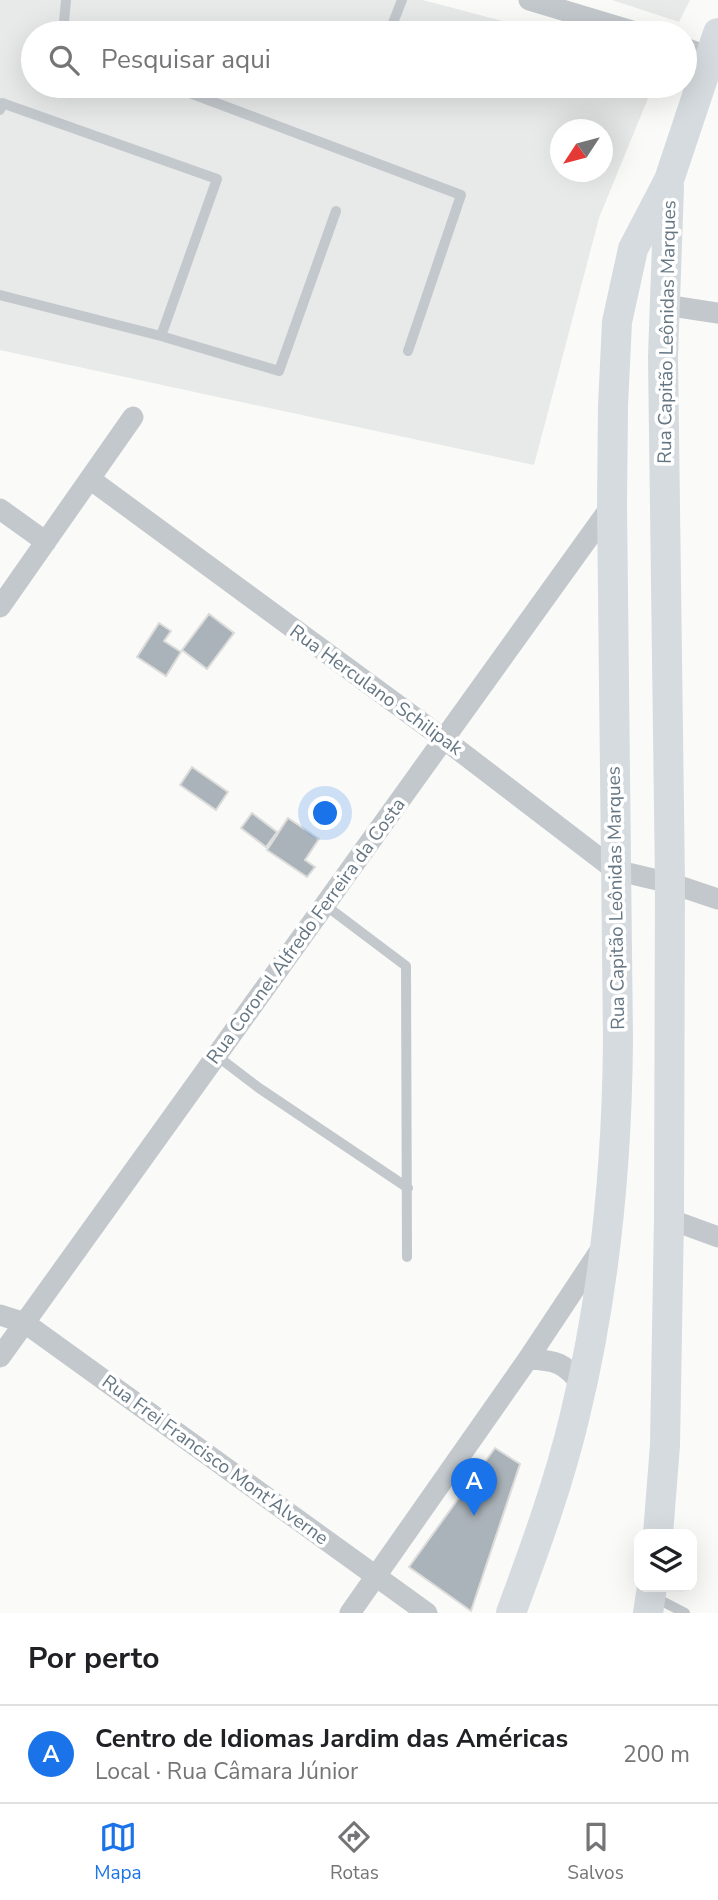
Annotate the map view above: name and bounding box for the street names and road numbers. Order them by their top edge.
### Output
street label: Rua Capitão Leônidas Marques [652,200,682,464]
street label: Rua Herculano Schilipak [284,619,468,762]
street label: Rua Capitão Leônidas Marques [601,766,631,1030]
street label: Rua Coronel Alfredo Ferreira da Costa [201,793,411,1069]
street label: Rua Frei Francisco Mont'Alverne [97,1369,333,1551]

